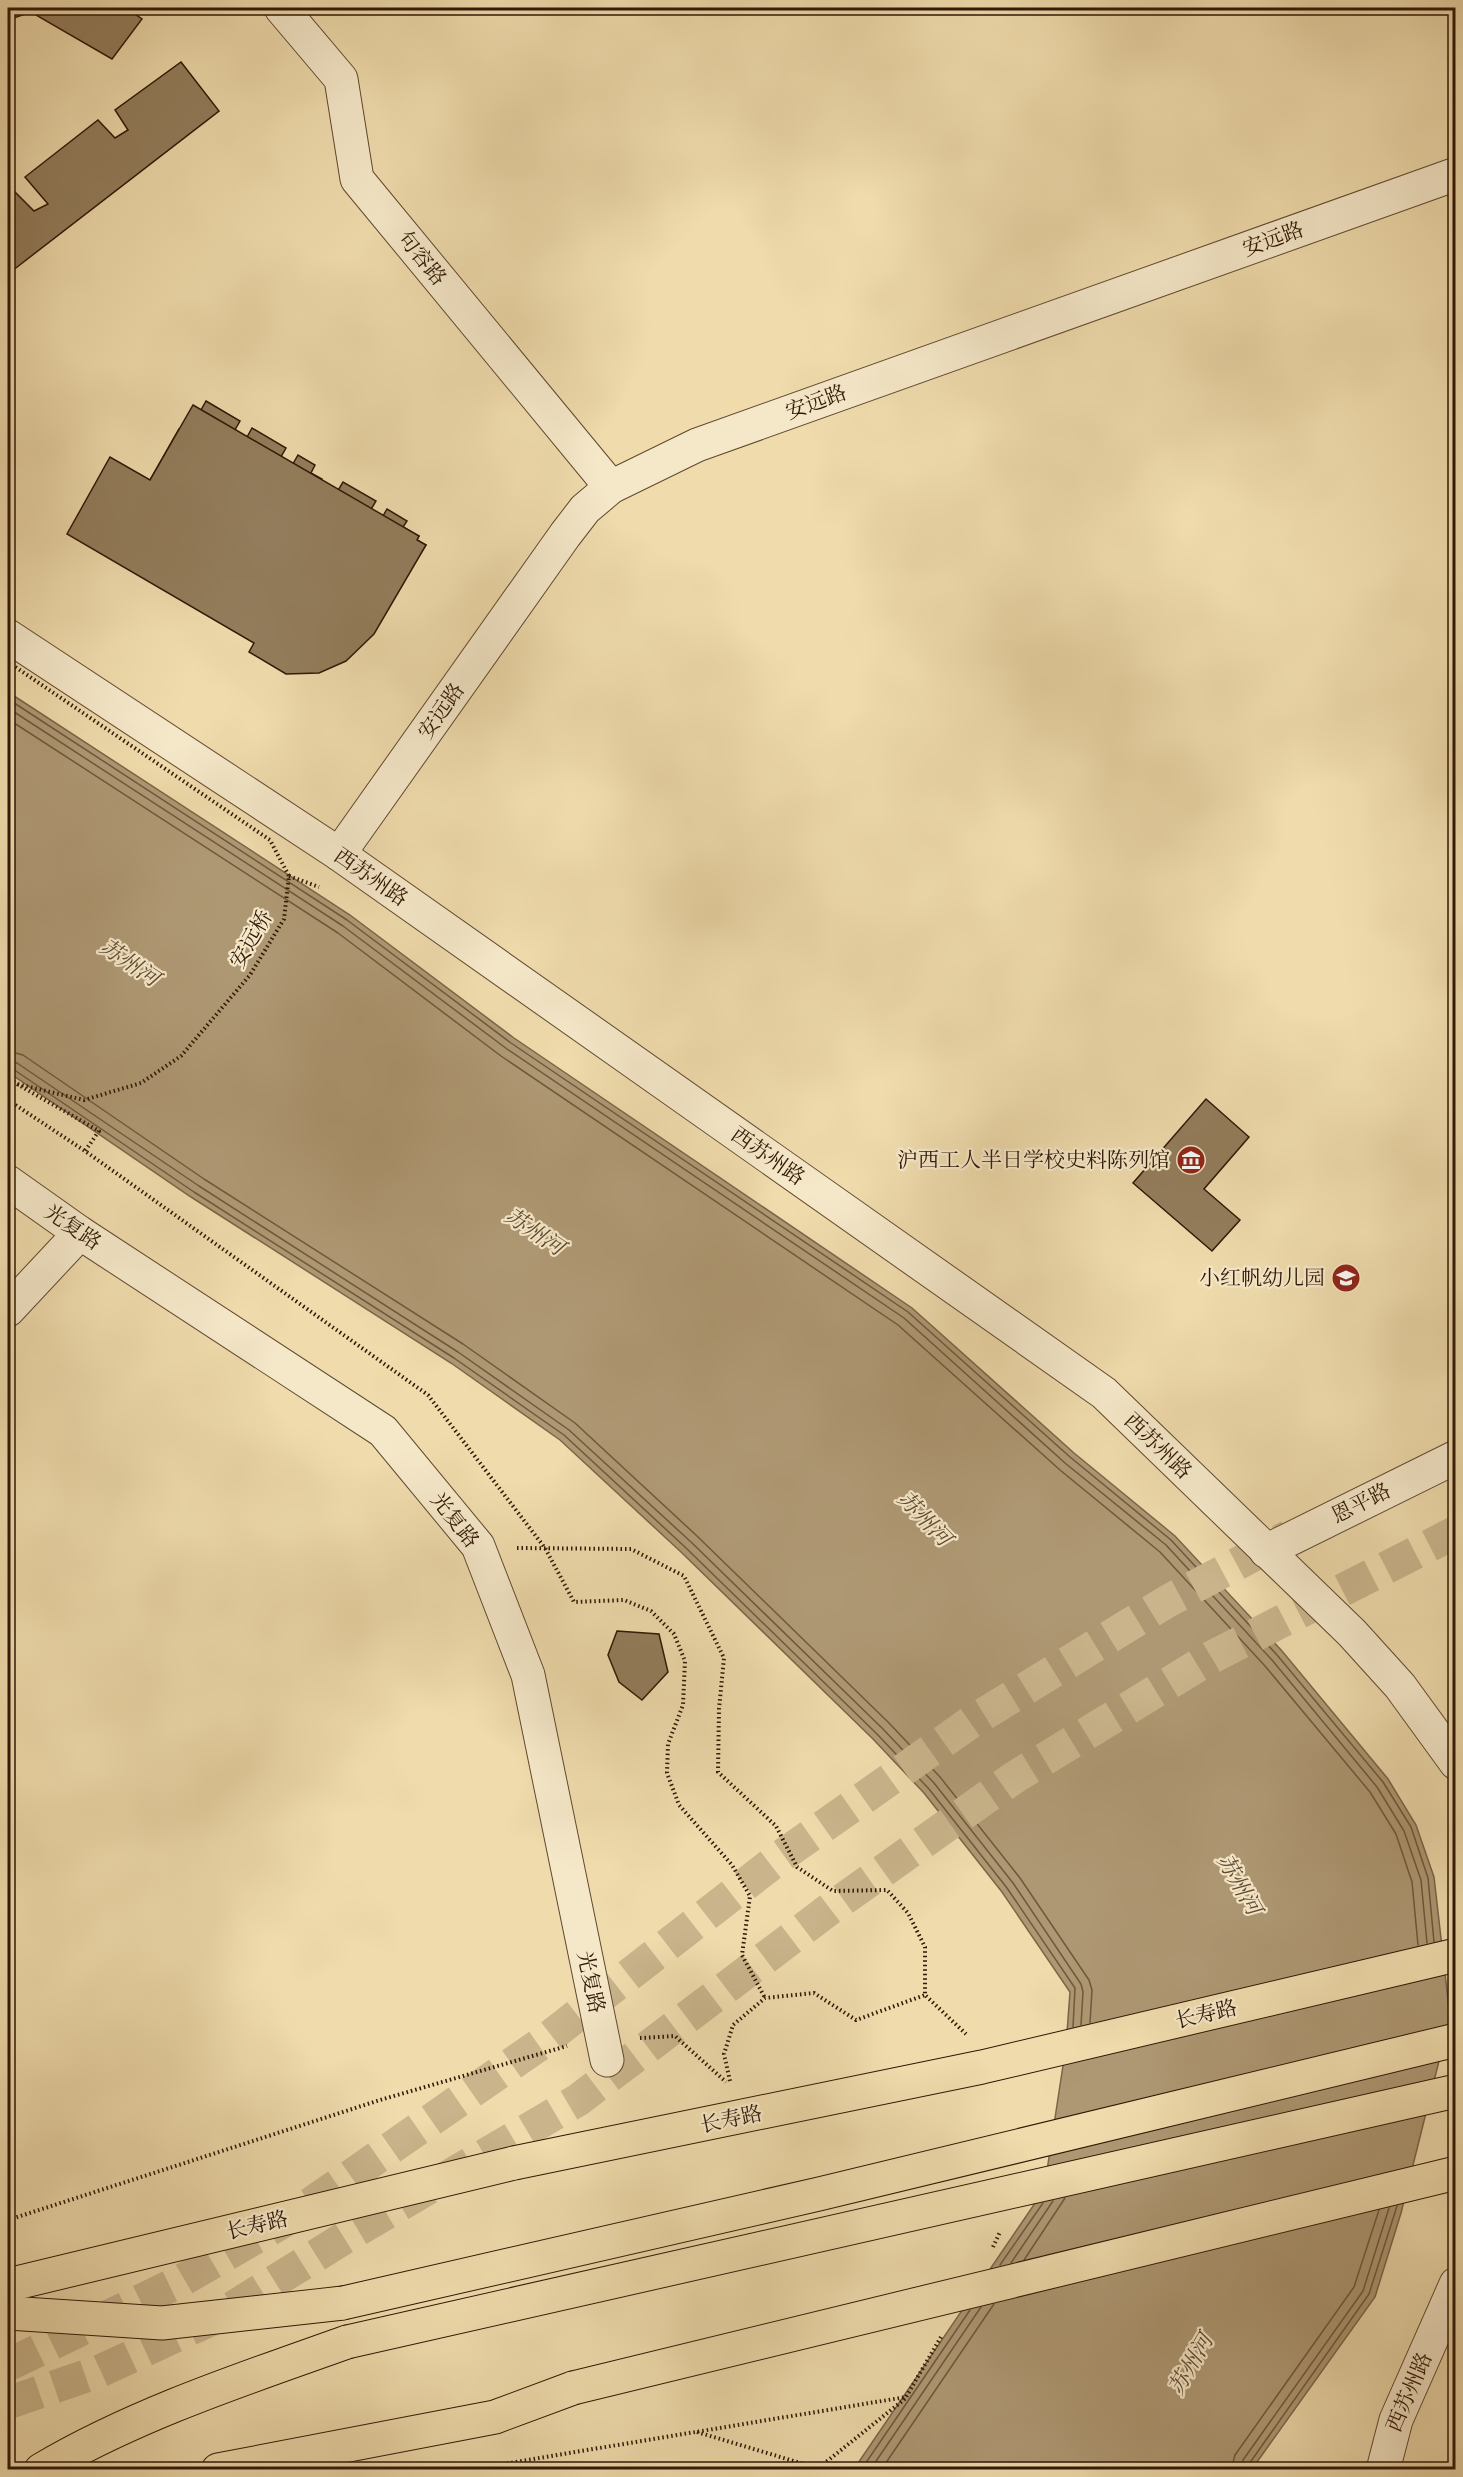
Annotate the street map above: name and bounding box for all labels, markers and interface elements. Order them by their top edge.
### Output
street label: 安远路 [1238,213,1308,264]
street label: 句容路 [391,223,454,292]
street label: 安远路 [781,376,851,427]
street label: 安远路 [410,676,471,745]
street label: 西苏州路 [328,840,415,913]
street label: 安远桥 [221,904,280,974]
water label: 苏州河 [94,930,170,996]
street label: 西苏州路 [725,1119,812,1192]
place label: 沪西工人半日学校史料陈列馆 [897,1144,1170,1175]
museum icon: 沪西工人半日学校史料陈列馆 [1175,1144,1207,1176]
street label: 光复路 [38,1196,108,1257]
water label: 苏州河 [499,1199,575,1265]
place label: 小红帆幼儿园 [1199,1262,1325,1293]
school or university icon: 小红帆幼儿园 [1330,1262,1362,1294]
street label: 西苏州路 [1117,1405,1199,1486]
street label: 恩平路 [1326,1474,1396,1531]
water label: 苏州河 [891,1483,962,1556]
street label: 光复路 [424,1485,487,1554]
water label: 苏州河 [1210,1847,1272,1924]
street label: 光复路 [570,1948,613,2016]
street label: 长寿路 [1172,1991,1240,2036]
street label: 长寿路 [697,2097,765,2140]
street label: 长寿路 [223,2202,291,2247]
water label: 苏州河 [1160,2324,1222,2401]
street label: 西苏州路 [1378,2347,1439,2437]

